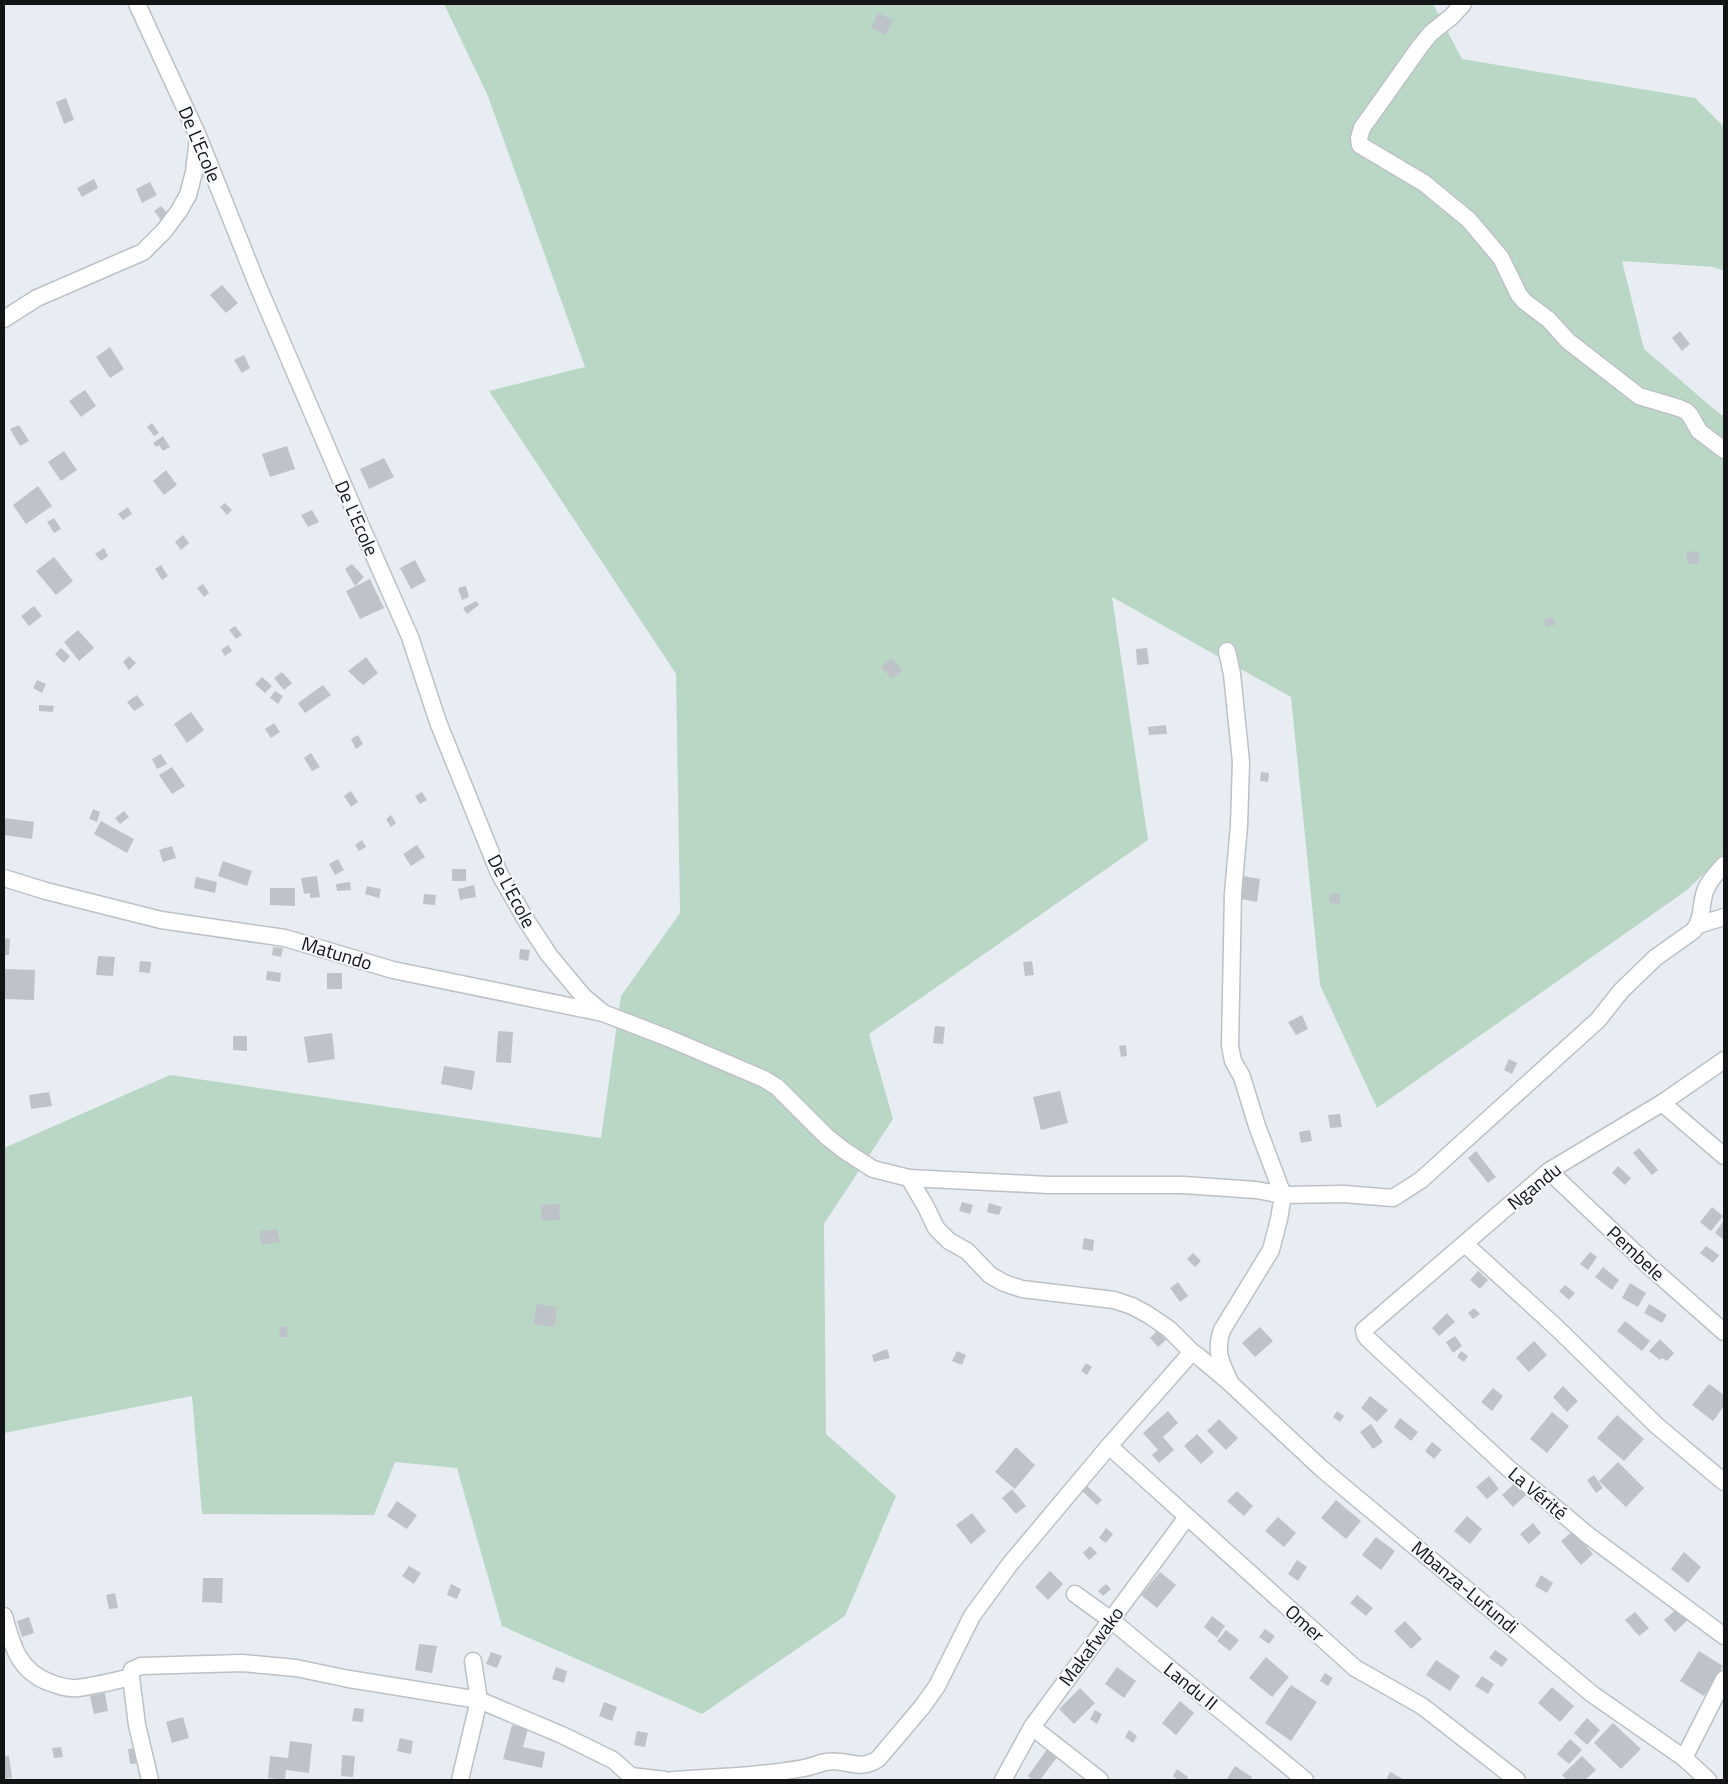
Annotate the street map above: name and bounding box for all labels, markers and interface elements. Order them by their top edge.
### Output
street label: De L'Ecole [172,101,229,186]
street label: De L'Ecole [328,475,387,560]
street label: De L'Ecole [481,849,544,933]
street label: Matundo [298,928,376,977]
street label: Ngandu [1500,1155,1567,1216]
street label: Pembele [1601,1218,1672,1287]
street label: La Vérité [1502,1459,1574,1526]
street label: Mbanza-Lufundi [1405,1533,1525,1640]
street label: Omer [1279,1597,1332,1649]
street label: Makafwako [1051,1600,1130,1692]
street label: Landu II [1158,1655,1225,1717]

